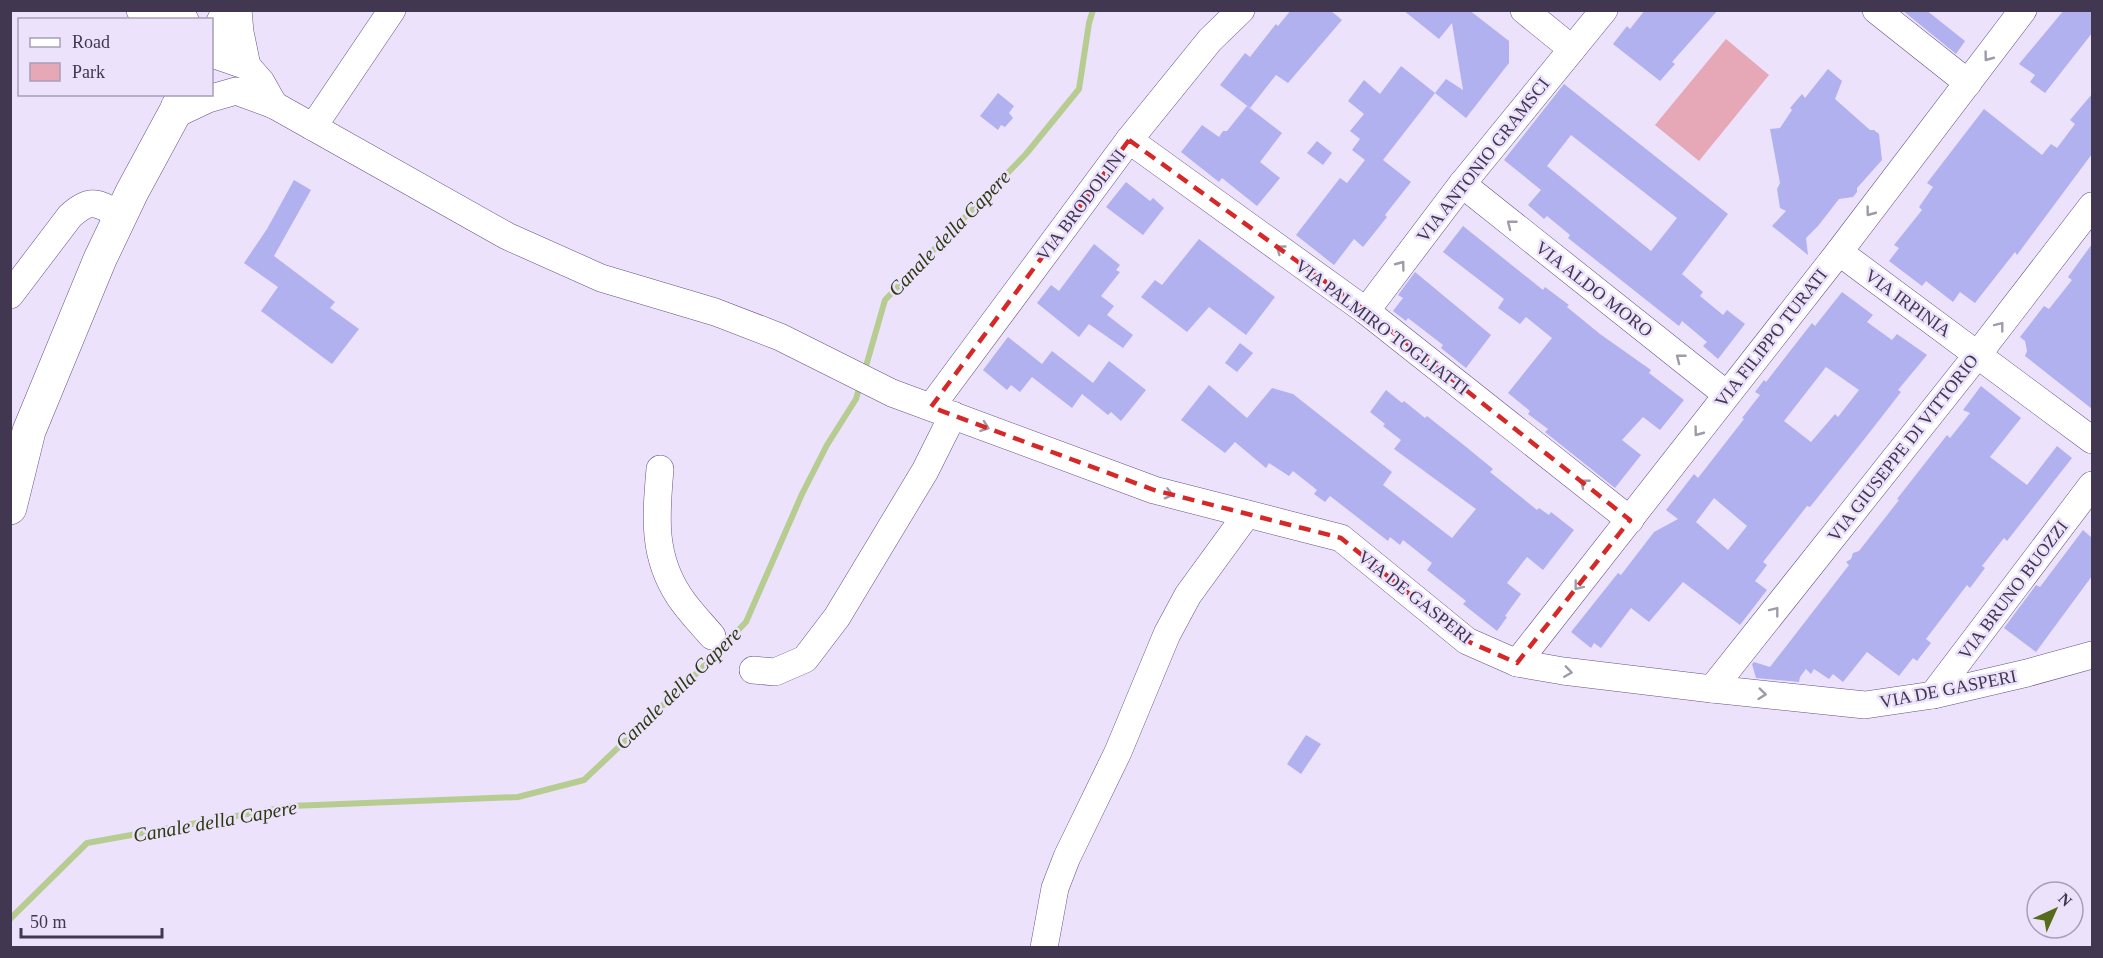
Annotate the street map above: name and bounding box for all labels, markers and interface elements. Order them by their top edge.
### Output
legend [18,18,213,96]
text: Road [72,32,110,52]
one-way arrow [1984,50,1995,61]
text: Park [72,62,105,82]
street label: VIA ANTONIO GRAMSCI [1413,74,1553,246]
street label: VIA BRODOLINI [1033,145,1129,265]
water label: Canale della Capere [883,166,1015,301]
one-way arrow [1866,205,1877,216]
one-way arrow [1507,220,1518,231]
street label: VIA ALDO MORO [1531,237,1657,341]
one-way arrow [1275,245,1286,256]
street label: VIA PALMIRO TOGLIATTI [1291,255,1473,399]
one-way arrow [1394,260,1405,271]
street label: VIA FILIPPO TURATI [1711,265,1831,411]
street label: VIA IRPINIA [1861,265,1955,341]
one-way arrow [1993,322,2004,333]
street label: VIA GIUSEPPE DI VITTORIO [1824,350,1982,546]
one-way arrow [1676,354,1687,365]
one-way arrow [980,420,990,433]
one-way arrow [1694,425,1705,436]
one-way arrow [1580,480,1591,491]
one-way arrow [1164,486,1174,499]
street label: VIA BRUNO BUOZZI [1954,516,2072,664]
street label: VIA DE GASPERI [1354,546,1476,648]
one-way arrow [1574,579,1585,590]
one-way arrow [1767,606,1778,617]
water label: Canale della Capere [611,622,746,754]
one-way arrow [1564,665,1573,677]
street label: VIA DE GASPERI [1878,666,2018,712]
one-way arrow [1757,687,1766,700]
water label: Canale della Capere [131,796,299,847]
north arrow [2025,880,2085,940]
text: N [2055,890,2076,910]
scale bar [21,901,162,939]
text: 50 m [30,912,67,932]

